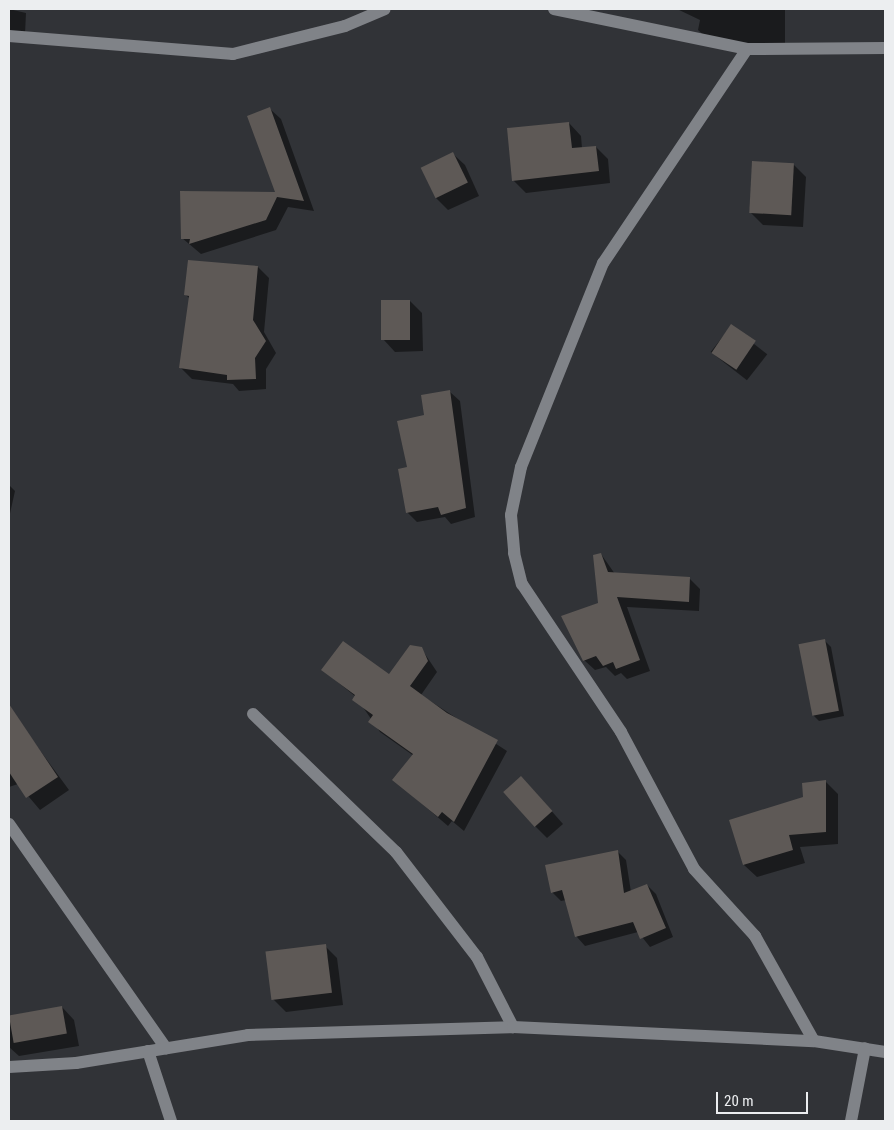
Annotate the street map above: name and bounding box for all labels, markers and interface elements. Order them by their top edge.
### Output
scale bar [719,1082,812,1114]
text: 20 m [724,1092,754,1110]

